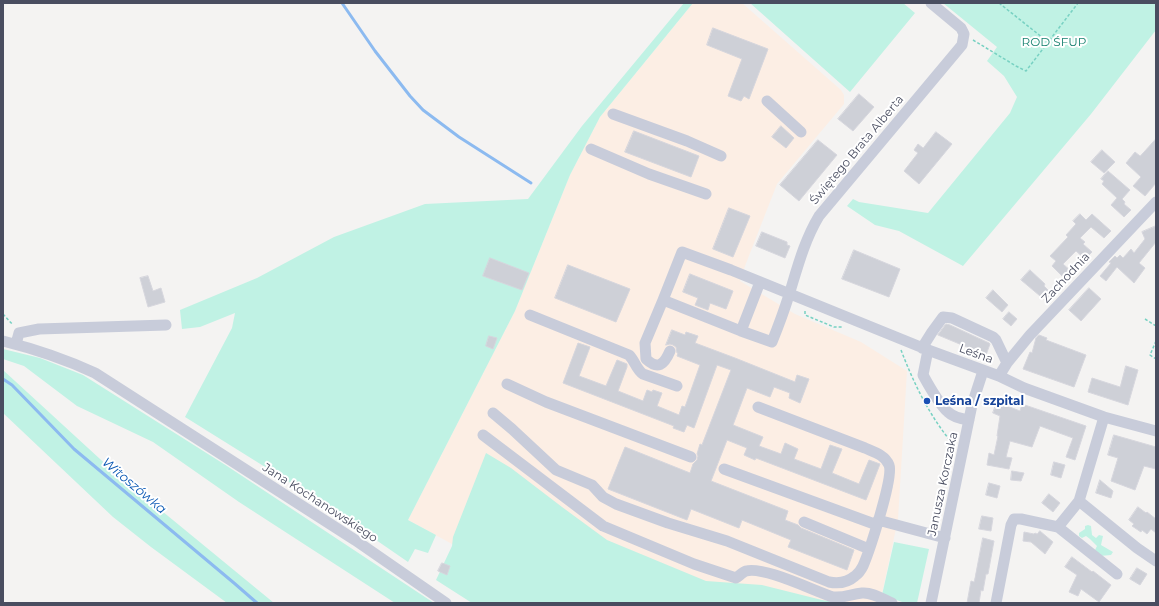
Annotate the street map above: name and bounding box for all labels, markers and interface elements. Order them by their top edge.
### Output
park label: ROD ŚFUP [1022,35,1086,49]
street label: Świętego Brata Alberta [807,92,907,208]
street label: Zachodnia [1039,250,1093,306]
street label: Leśna [957,341,995,367]
place label: Leśna / szpital [935,394,1024,408]
marker: Leśna / szpital [922,396,932,406]
street label: Janusza Korczaka [925,431,961,537]
water label: Witoszówka [99,455,169,517]
street label: Jana Kochanowskiego [260,460,380,546]

